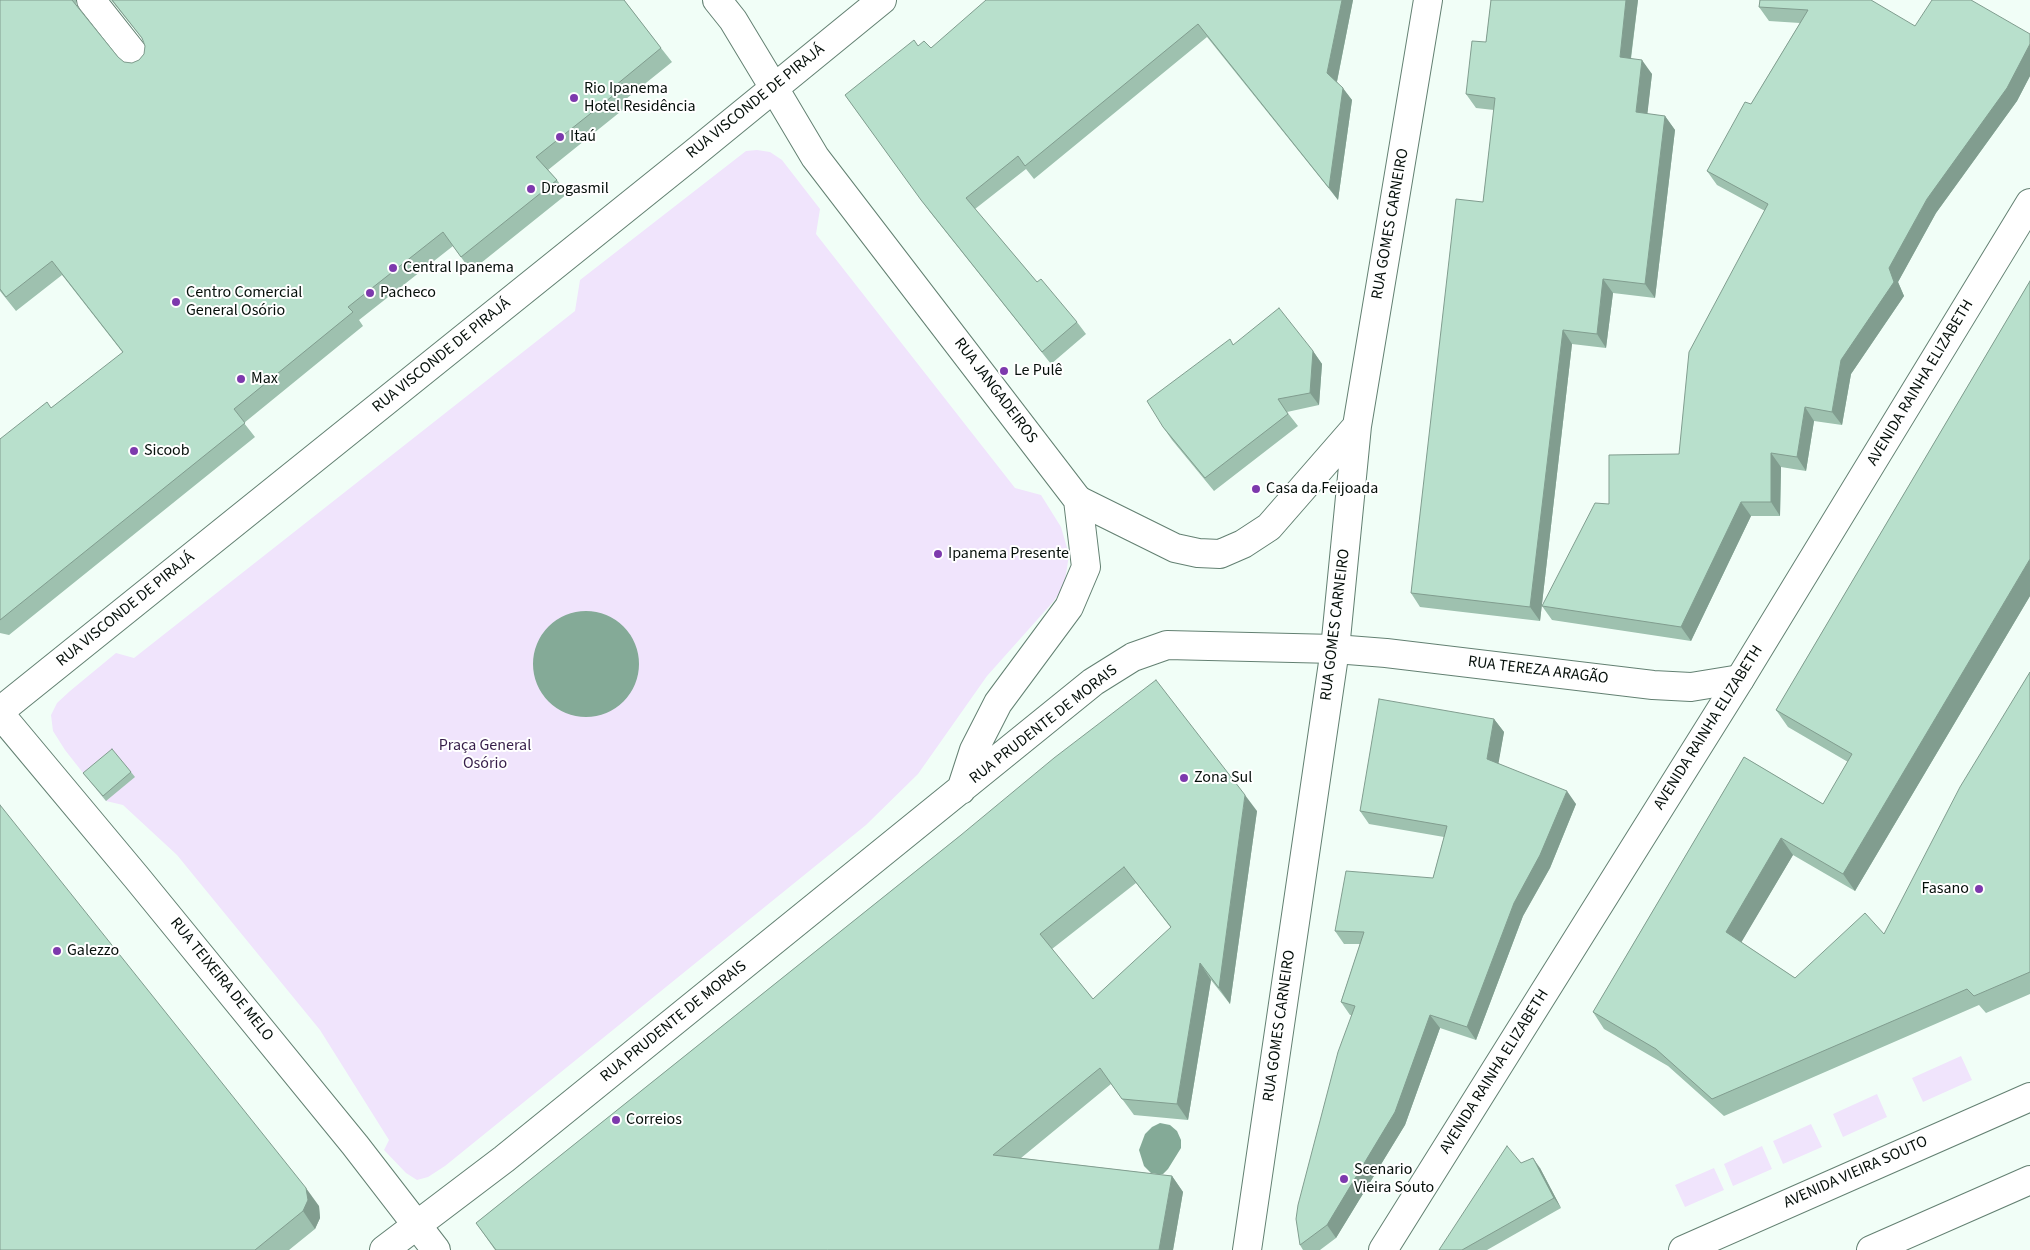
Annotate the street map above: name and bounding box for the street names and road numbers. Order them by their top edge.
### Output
street label: RUA VISCONDE DE PIRAJÁ [683,40,829,164]
street label: RUA GOMES CARNEIRO [1368,147,1414,301]
street label: RUA VISCONDE DE PIRAJÁ [369,294,515,418]
street label: AVENIDA RAINHA ELIZABETH [1864,296,1978,470]
street label: RUA JANGADEIROS [949,335,1041,447]
street label: RUA VISCONDE DE PIRAJÁ [53,548,199,672]
street label: RUA GOMES CARNEIRO [1317,548,1355,702]
street label: AVENIDA RAINHA ELIZABETH [1650,642,1768,814]
street label: RUA TEREZA ARAGÃO [1467,653,1609,689]
street label: RUA PRUDENTE DE MORAIS [966,661,1122,789]
street label: RUA TEIXEIRA DE MELO [165,914,277,1046]
street label: RUA GOMES CARNEIRO [1260,949,1300,1103]
street label: RUA PRUDENTE DE MORAIS [597,957,751,1087]
street label: AVENIDA RAINHA ELIZABETH [1436,986,1554,1158]
street label: AVENIDA VIEIRA SOUTO [1781,1133,1931,1213]

